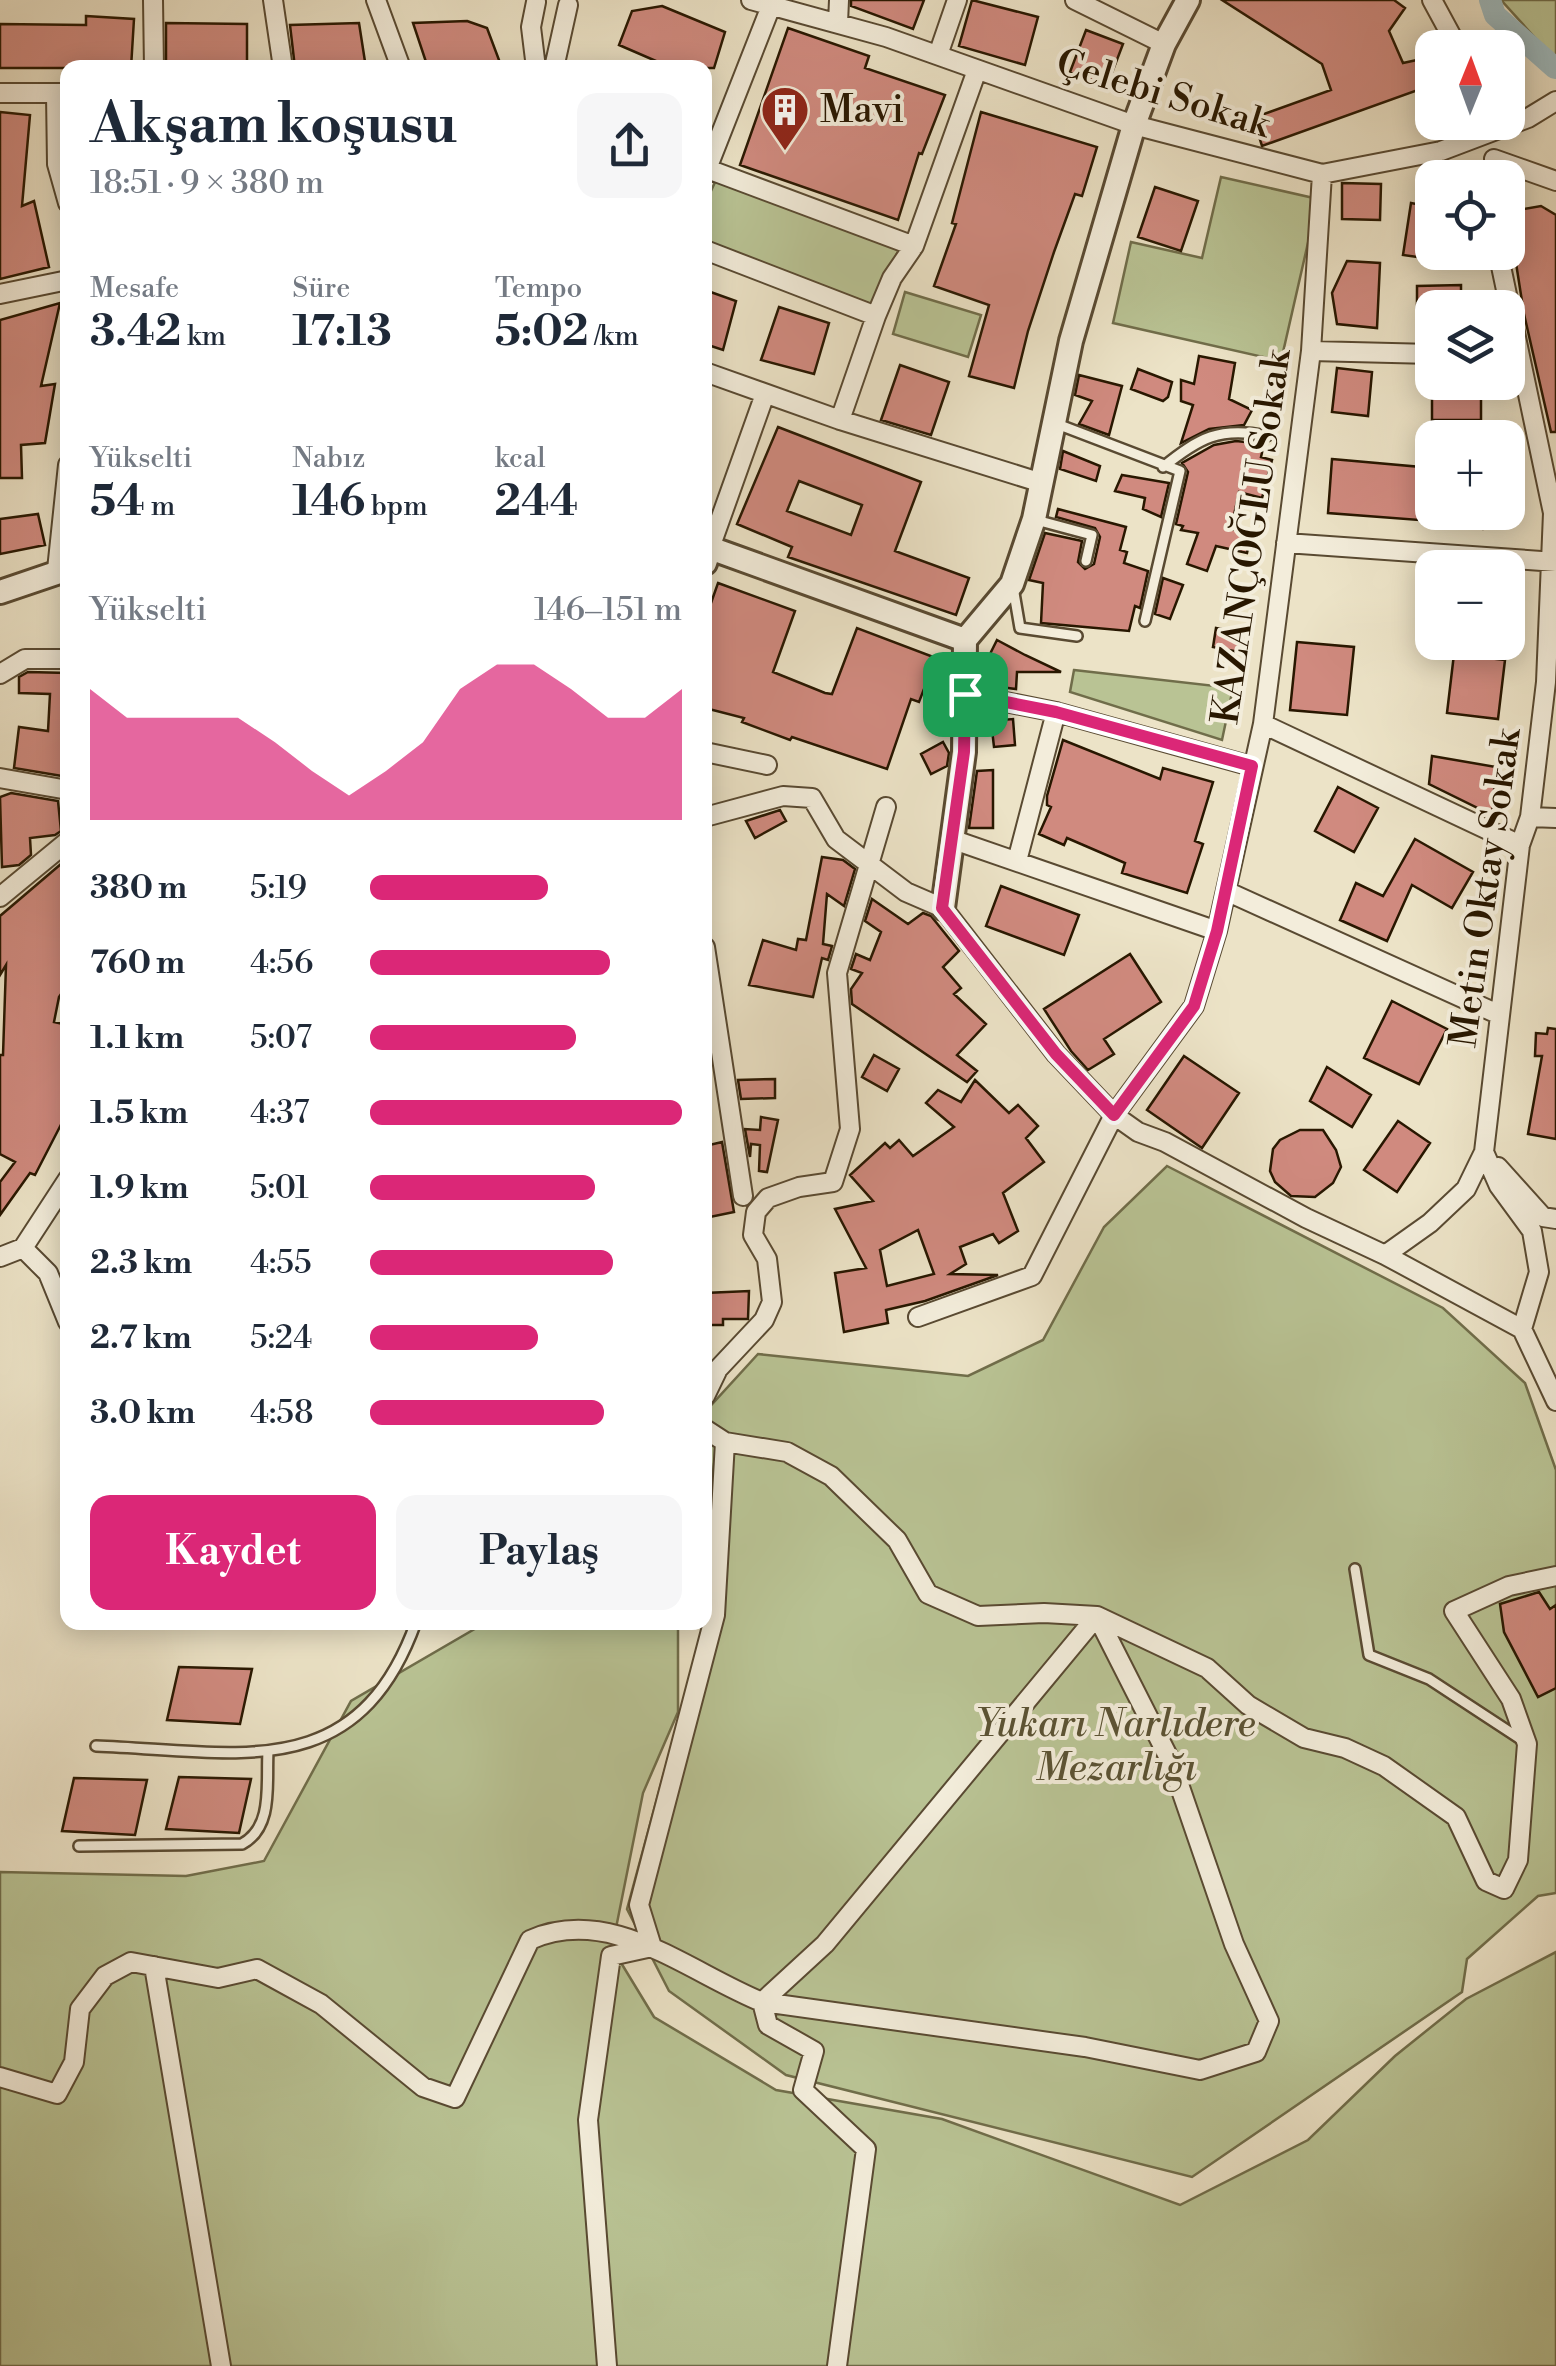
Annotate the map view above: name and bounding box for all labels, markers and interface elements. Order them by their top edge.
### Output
north arrow [1415,30,1525,140]
map controls [1415,30,1525,660]
street label: Çelebi Sokak [1050,39,1278,149]
building icon: Mavi [759,84,811,152]
place label: Mavi [820,87,904,134]
text: Akşam koşusu [90,91,457,160]
button: share [577,93,682,198]
button: locate [1415,160,1525,270]
text: 18:51 · 9 × 380 m [90,163,324,203]
text: Mesafe [90,271,179,306]
text: Süre [292,271,350,306]
text: Tempo [495,271,582,306]
button: layers [1415,290,1525,400]
text: 3.42 [90,306,181,359]
text: 17:13 [292,306,392,359]
text: 5:02 [495,306,588,359]
text: km [181,319,226,354]
text: /km [588,319,639,354]
street label: KAZANÇOĞLU Sokak [1199,344,1302,727]
button: + [1415,420,1525,530]
text: Yükselti [90,441,192,476]
text: Nabız [292,441,366,476]
text: kcal [495,441,545,476]
text: 54 [90,476,145,529]
text: 146 [292,476,365,529]
text: 244 [495,476,578,529]
text: m [145,489,175,524]
text: bpm [365,489,428,524]
button: − [1415,550,1525,660]
text: Yükselti [90,590,207,630]
text: 146–151 m [534,590,682,630]
pin [923,652,1008,737]
icon: arrive [938,667,993,722]
street label: Metin Oktay Sokak [1440,723,1532,1050]
text: 380 m [90,868,187,908]
text: 5:19 [250,868,307,908]
text: 760 m [90,943,185,983]
text: 4:56 [250,943,313,983]
text: 1.1 km [90,1018,184,1058]
text: 5:07 [250,1018,312,1058]
text: 1.5 km [90,1093,188,1133]
text: 4:37 [250,1093,309,1133]
text: 1.9 km [90,1168,189,1208]
text: 5:01 [250,1168,309,1208]
text: 2.3 km [90,1243,192,1283]
text: 4:55 [250,1243,312,1283]
text: 2.7 km [90,1318,192,1358]
text: 5:24 [250,1318,312,1358]
text: 3.0 km [90,1393,195,1433]
text: 4:58 [250,1393,314,1433]
button: Kaydet [90,1495,376,1610]
button: Paylaş [396,1495,682,1610]
park label: Yukarı Narlıdere Mezarlığı [976,1701,1256,1792]

